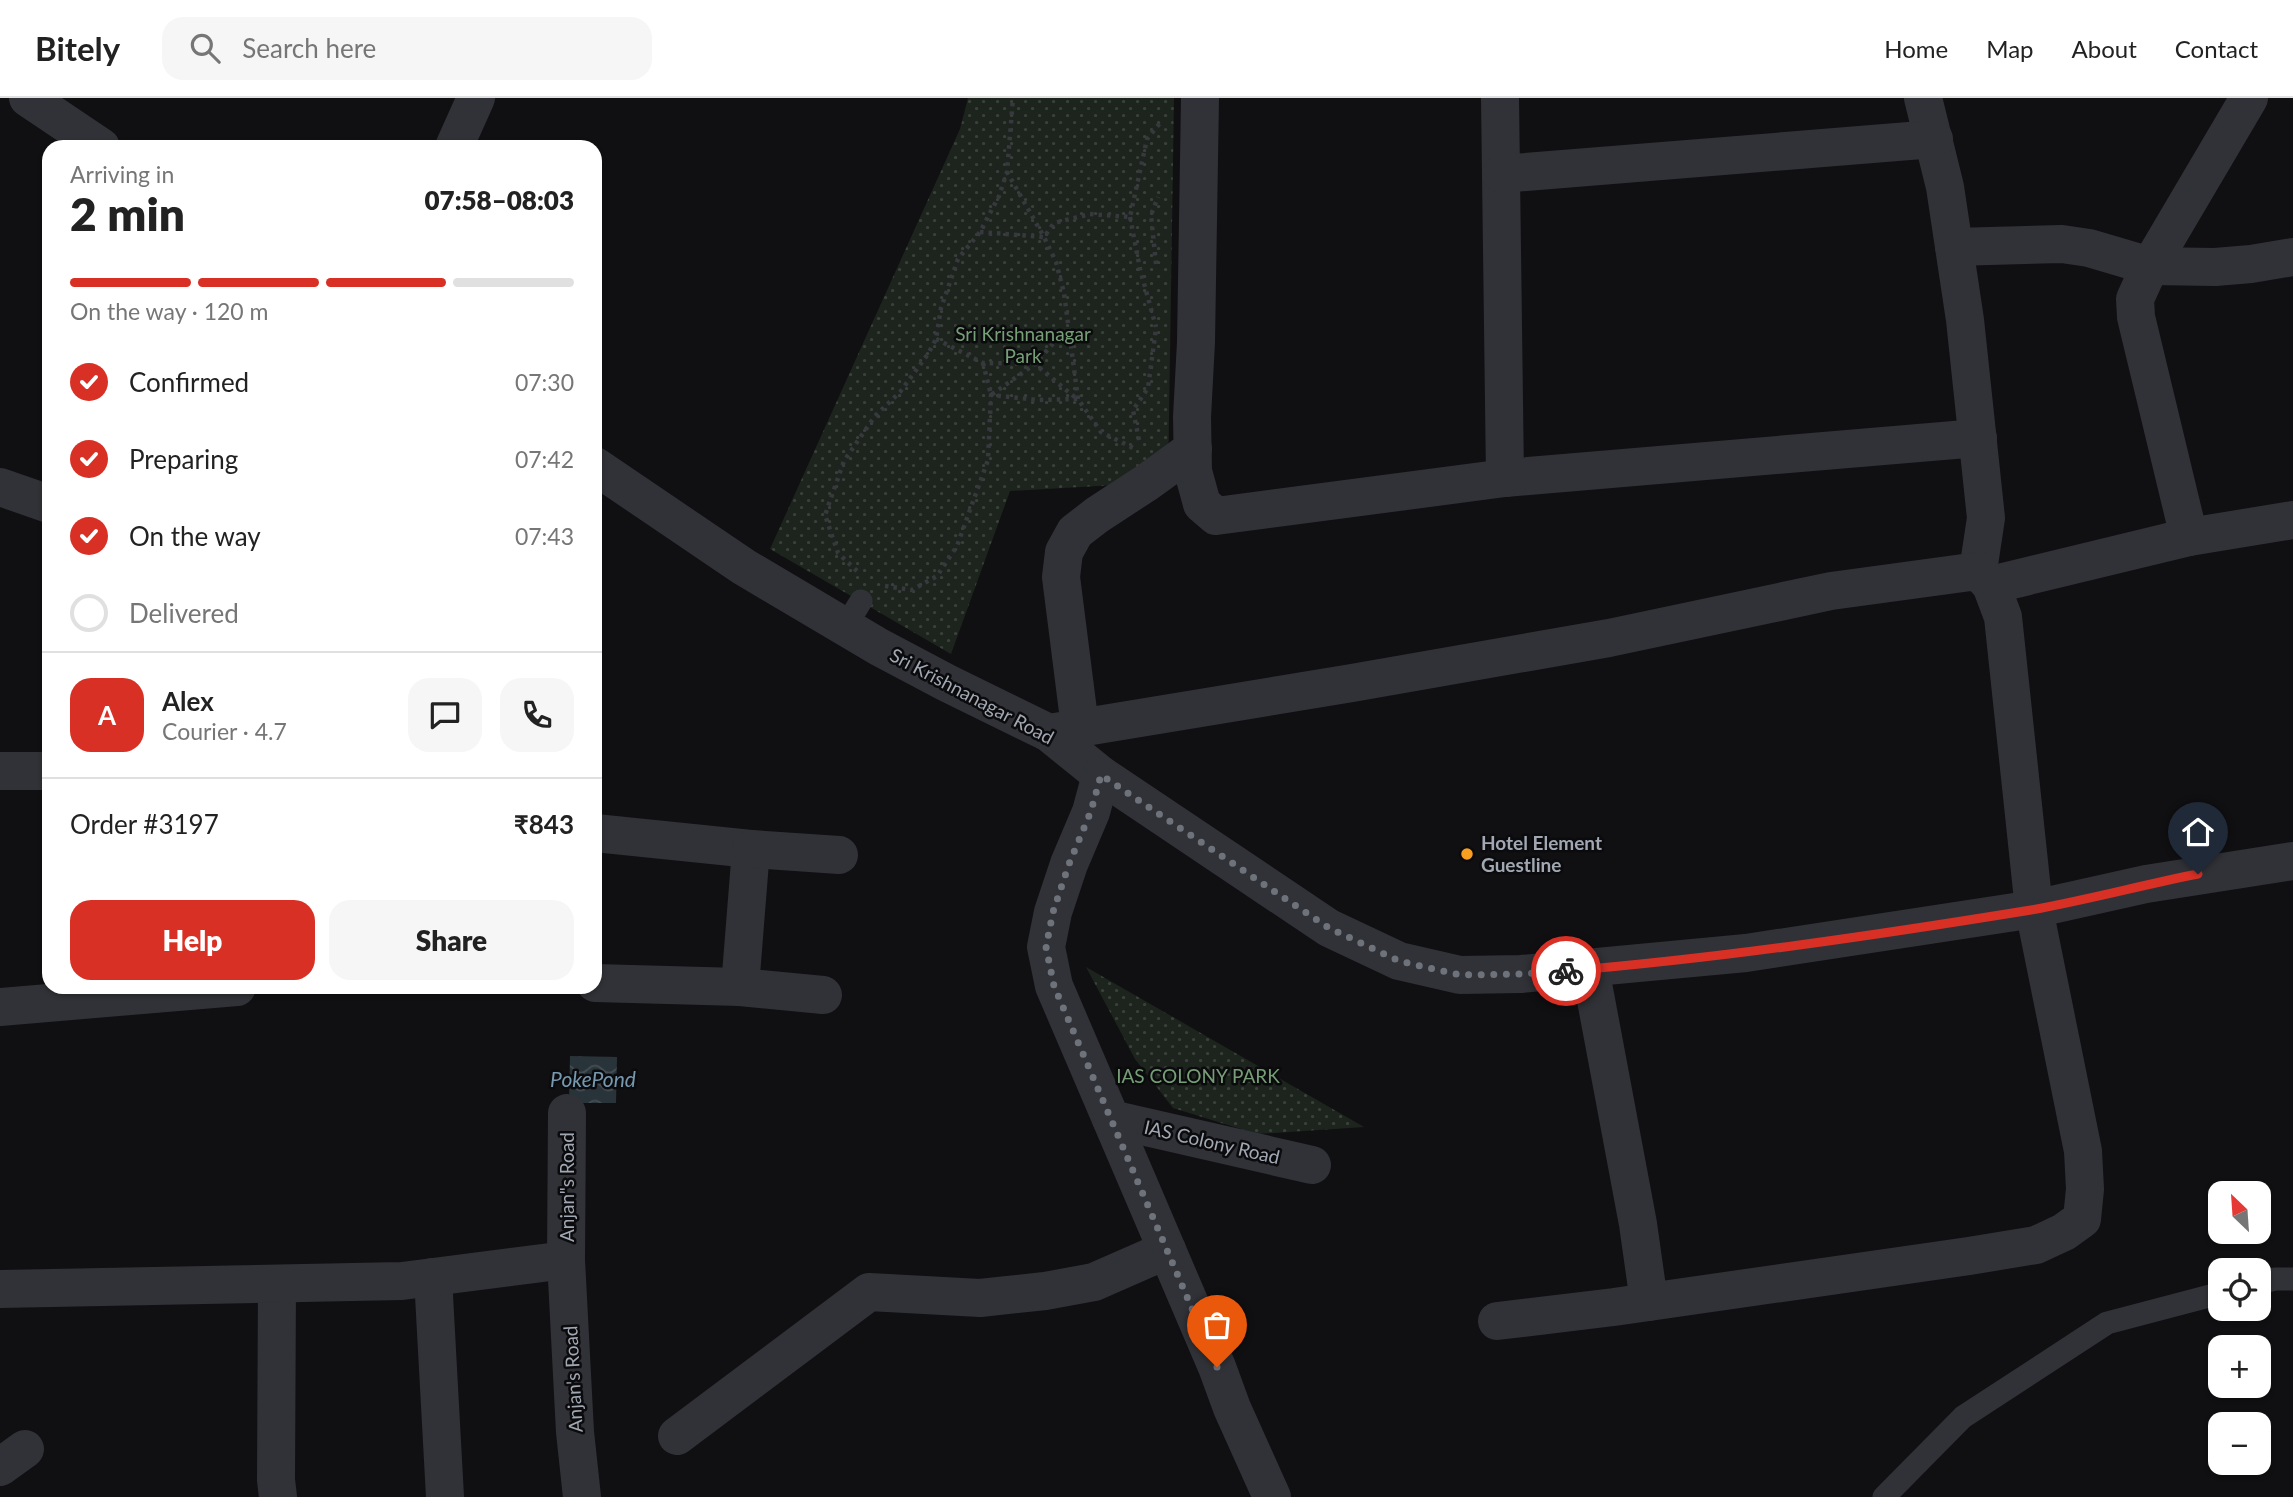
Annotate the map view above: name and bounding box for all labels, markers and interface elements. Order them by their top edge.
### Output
search box [162,17,652,80]
text: Bitely [35,28,120,68]
icon: search [186,29,224,67]
text: Search here [242,32,376,64]
text: Home [1884,34,1948,63]
text: Map [1986,34,2034,63]
text: About [2072,34,2137,63]
text: Contact [2175,34,2258,63]
text: Arriving in [70,160,174,188]
text: 07:58–08:03 [424,184,574,216]
text: 2 min [70,186,185,241]
text: On the way · 120 m [70,297,269,325]
park label: Sri Krishnanagar Park [955,322,1091,367]
icon: check [70,363,108,401]
text: Confirmed [129,366,249,398]
text: 07:30 [515,368,574,396]
icon: check [70,440,108,478]
text: Preparing [129,443,238,475]
text: 07:42 [515,445,574,473]
icon: check [70,517,108,555]
text: On the way [129,520,261,552]
text: 07:43 [515,522,574,550]
text: Delivered [129,597,239,629]
street label: Sri Krishnanagar Road [886,643,1058,749]
button: chat [408,678,482,752]
button: phone [500,678,574,752]
text: Alex [162,685,214,717]
text: A [98,699,116,731]
text: Courier · 4.7 [162,717,287,745]
pin [2168,802,2228,874]
text: Order #3197 [70,808,219,840]
text: ₹843 [514,808,574,840]
icon: home [2179,813,2217,851]
place label: Hotel Element Guestline [1481,831,1602,876]
marker: Hotel Element Guestline [1459,846,1475,862]
button: Help [70,900,315,980]
button: Share [329,900,574,980]
courier [1531,936,1601,1006]
icon: bike [1547,952,1585,990]
park label: IAS COLONY PARK [1116,1064,1280,1087]
water label: PokePond [550,1066,636,1091]
street label: IAS Colony Road [1142,1115,1282,1168]
street label: Anjan"s Road [555,1132,578,1242]
north arrow [2208,1181,2272,1244]
map controls [2208,1181,2271,1475]
button: locate [2208,1258,2271,1321]
pin [1187,1295,1247,1367]
icon: bag [1198,1306,1236,1344]
street label: Anjan's Road [558,1325,587,1433]
button: + [2208,1335,2271,1398]
button: − [2208,1412,2271,1475]

